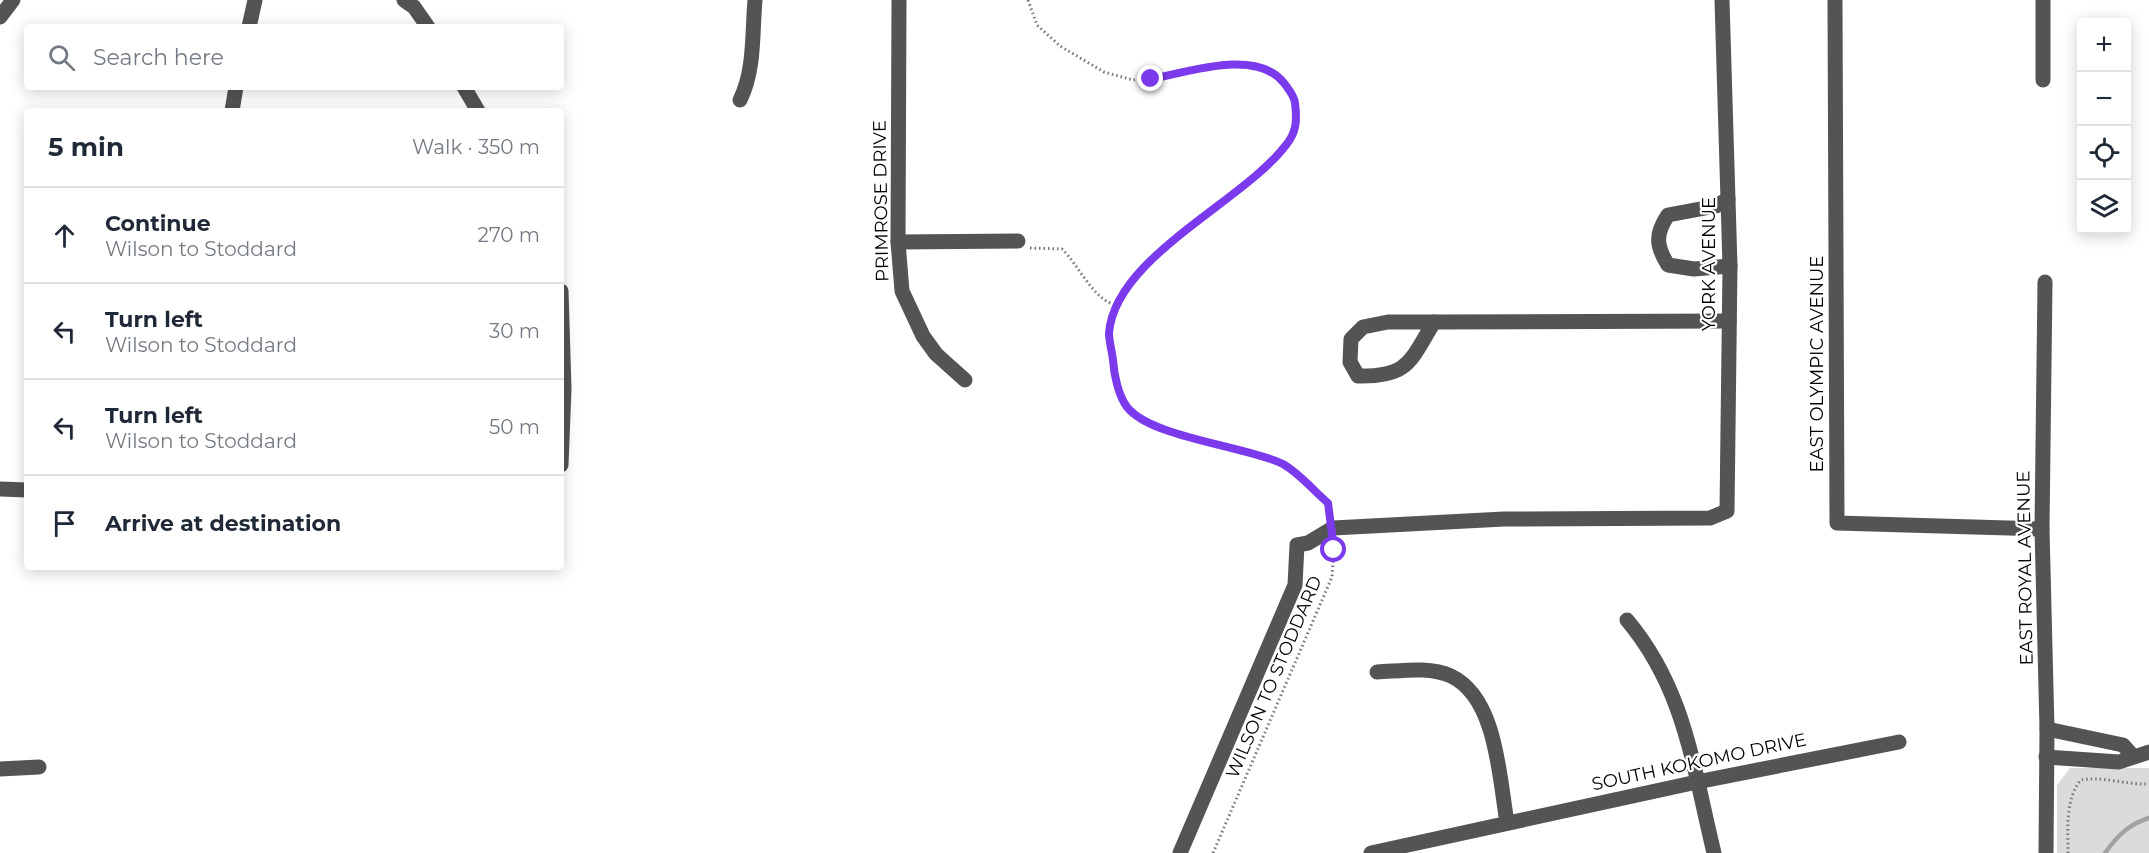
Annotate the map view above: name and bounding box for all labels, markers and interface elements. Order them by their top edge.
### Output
map controls [2077,18,2131,234]
button: + [2077,18,2131,72]
search box [24,24,564,90]
icon: search [45,41,78,74]
text: Search here [93,44,224,71]
route end [1137,65,1163,91]
button: − [2077,72,2131,126]
street label: PRIMROSE DRIVE [869,120,893,282]
button: locate [2077,126,2131,180]
text: 5 min [48,131,124,163]
text: Walk · 350 m [412,135,540,159]
button: layers [2077,180,2131,234]
street label: YORK AVENUE [1698,197,1720,331]
text: Continue [105,210,211,237]
icon: ahead [48,219,81,252]
text: 270 m [478,223,540,247]
text: Wilson to Stoddard [105,237,297,261]
street label: EAST OLYMPIC AVENUE [1806,256,1828,472]
text: Turn left [105,306,203,333]
icon: left [48,315,81,348]
text: 30 m [489,319,540,343]
text: Wilson to Stoddard [105,333,297,357]
text: Turn left [105,402,203,429]
icon: left [48,411,81,444]
text: 50 m [489,415,540,439]
text: Wilson to Stoddard [105,429,297,453]
street label: EAST ROYAL AVENUE [2012,470,2038,666]
icon: arrive [48,507,81,540]
text: Arrive at destination [105,510,341,537]
route start [1320,536,1346,562]
street label: WILSON TO STODDARD [1221,573,1327,781]
street label: SOUTH KOKOMO DRIVE [1590,729,1808,795]

